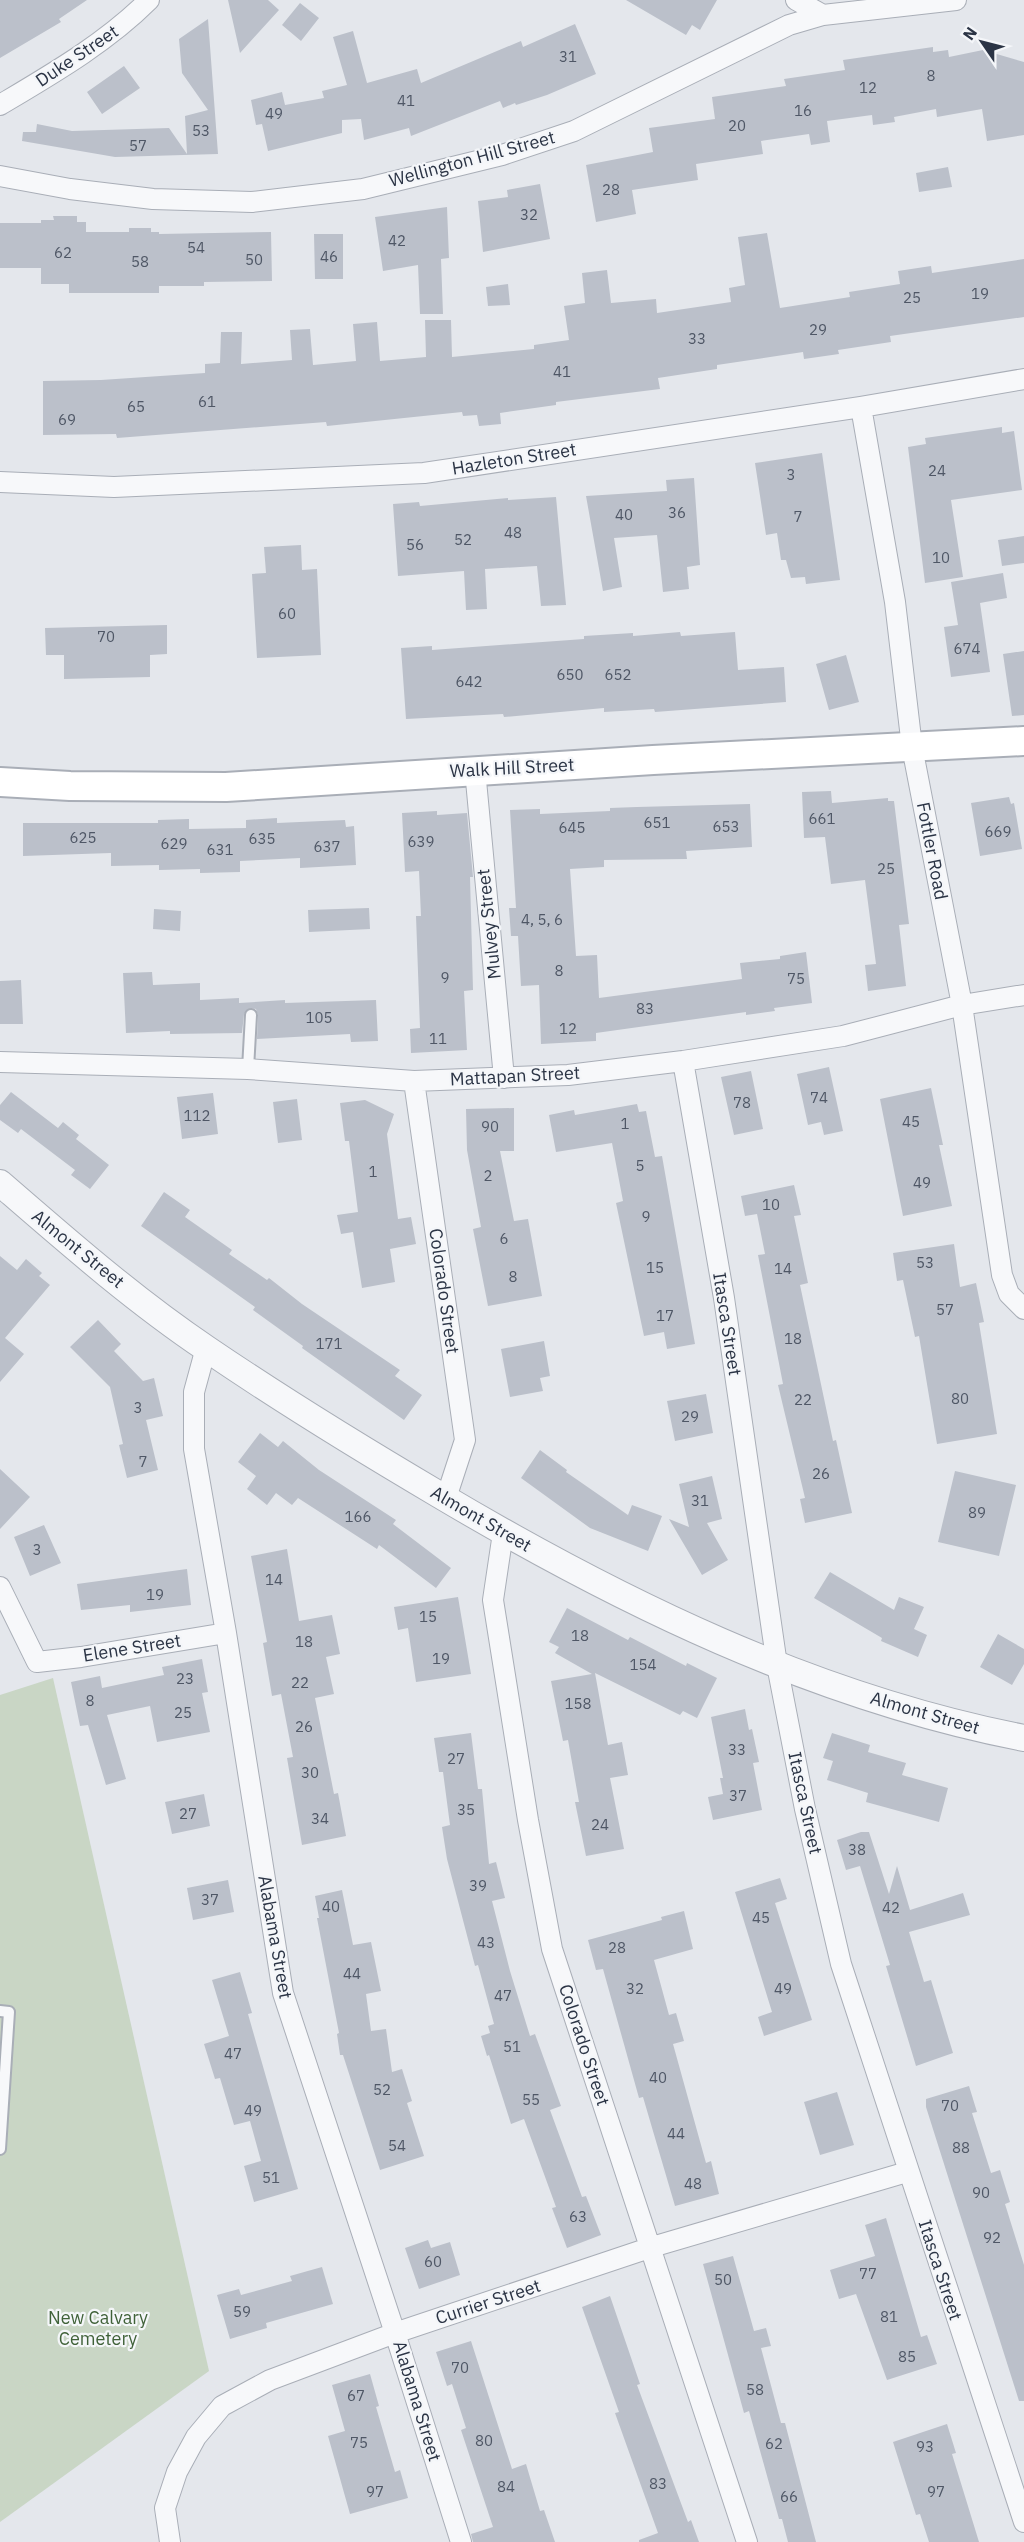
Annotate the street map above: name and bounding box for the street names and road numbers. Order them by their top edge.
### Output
street label: Duke Street [31,19,123,92]
street label: Wellington Hill Street [386,125,557,192]
street label: Hazleton Street [450,437,578,480]
street label: Walk Hill Street [449,753,575,782]
street label: Fottler Road [912,800,953,902]
street label: Mulvey Street [471,868,506,980]
street label: Mattapan Street [449,1061,581,1090]
street label: Almont Street [27,1204,129,1293]
street label: Colorado Street [424,1227,465,1355]
street label: Itasca Street [708,1271,747,1377]
street label: Almont Street [427,1481,536,1557]
street label: Elene Street [81,1628,183,1667]
street label: Almont Street [868,1686,982,1739]
street label: Itasca Street [783,1750,828,1856]
street label: Alabama Street [253,1873,298,2000]
street label: Colorado Street [554,1981,615,2109]
street label: Itasca Street [913,2217,968,2323]
street label: Currier Street [432,2274,543,2329]
street label: Alabama Street [388,2338,447,2464]

